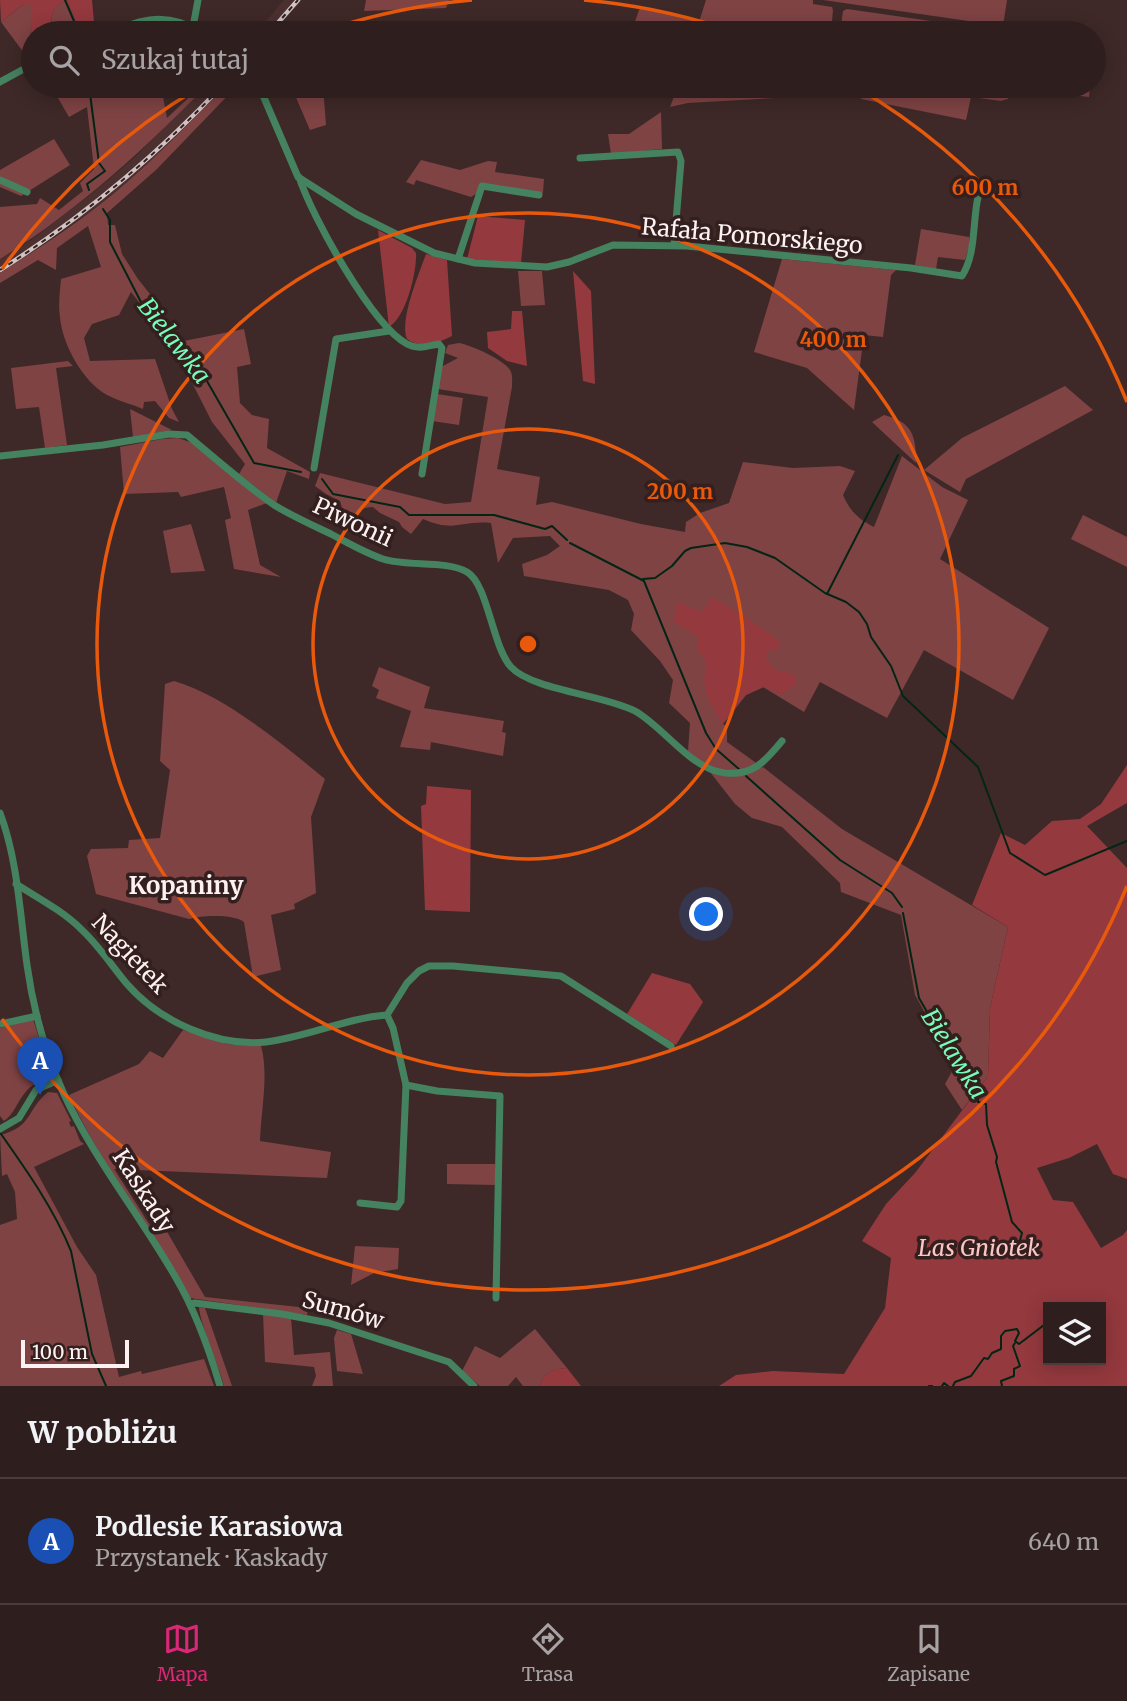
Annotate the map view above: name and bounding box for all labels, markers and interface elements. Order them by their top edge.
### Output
search box [21,21,1106,98]
icon: search [45,41,83,79]
text: Szukaj tutaj [101,43,249,76]
text: 600 m [952,174,1018,201]
street label: Rafała Pomorskiego [640,211,864,260]
water label: Bielawka [131,292,218,390]
text: 400 m [799,326,867,353]
text: 200 m [647,478,713,505]
street label: Piwonii [309,490,398,553]
centre of rings [516,632,540,656]
district label: Kopaniny [129,870,244,901]
your location [689,897,723,931]
street label: Nagietek [86,908,175,1000]
water label: Bielawka [915,1003,994,1105]
pin: A [17,1037,63,1095]
street label: Kaskady [107,1143,183,1239]
park label: Las Gniotek [918,1233,1040,1262]
street label: Sumów [299,1284,388,1335]
map controls [1043,1302,1106,1365]
button: layers [1043,1302,1106,1365]
scale bar [21,1337,130,1369]
text: 100 m [32,1340,88,1364]
text: W pobliżu [28,1413,177,1451]
text: Podlesie Karasiowa [95,1510,343,1543]
text: A [43,1527,59,1556]
text: 640 m [1028,1527,1099,1556]
text: Przystanek · Kaskady [95,1543,328,1572]
tab: Mapa [157,1620,208,1686]
tab: Trasa [522,1620,573,1686]
tab: Zapisane [887,1620,970,1686]

